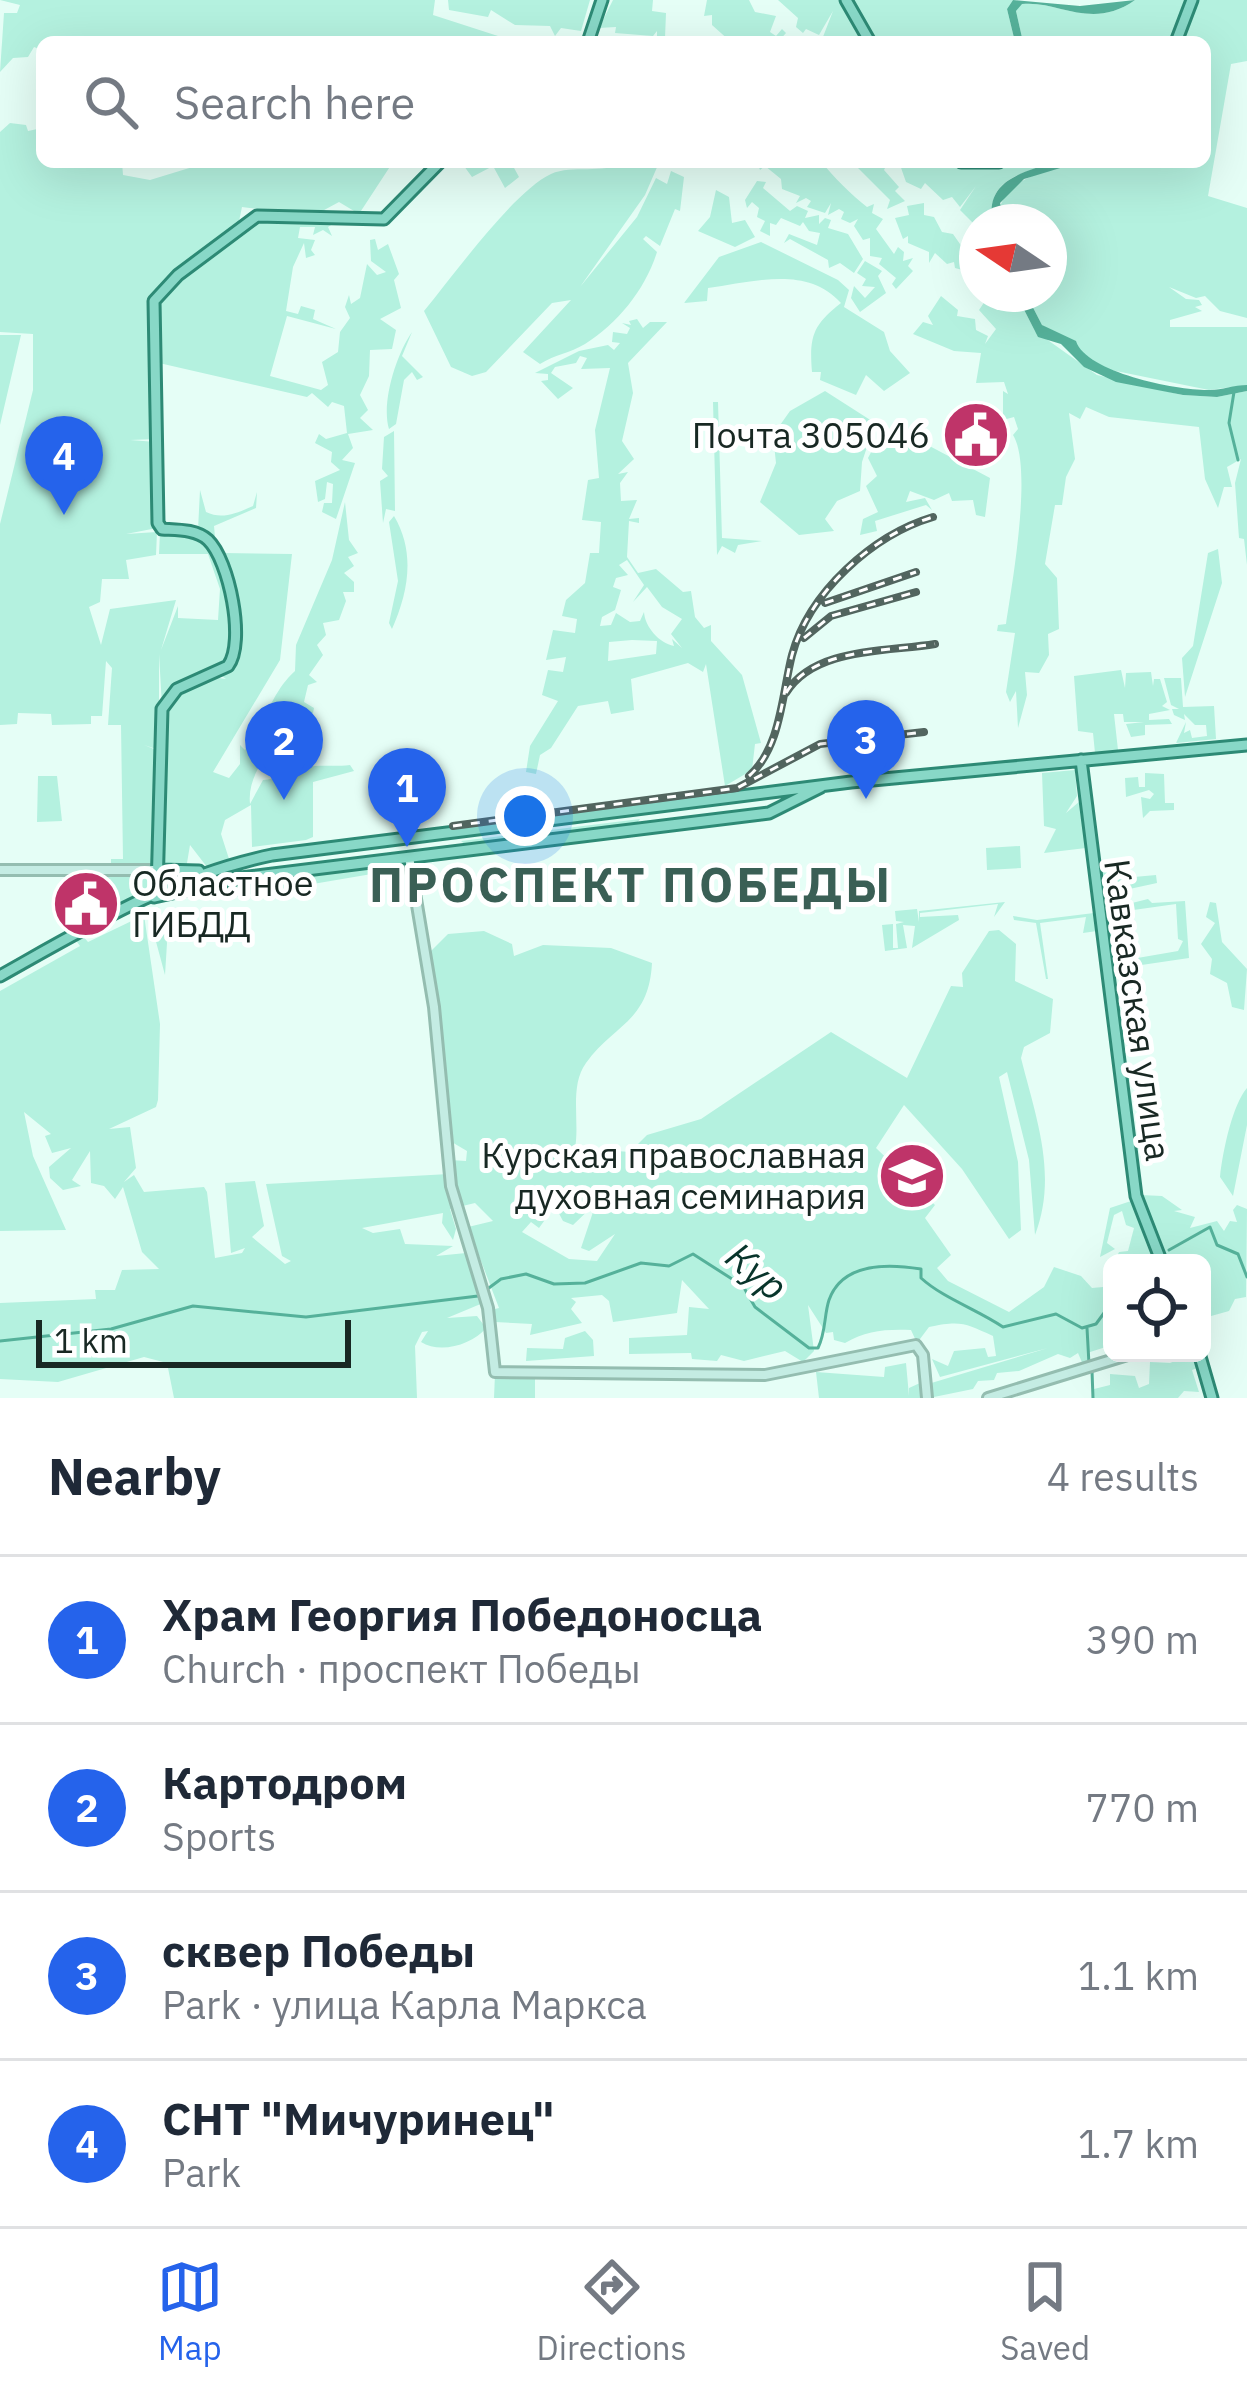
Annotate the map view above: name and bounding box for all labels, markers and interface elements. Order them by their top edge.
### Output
search box [36,36,1211,168]
icon: search [78,69,144,135]
text: Search here [174,73,415,131]
north arrow [959,204,1067,312]
public building icon: Почта 305046 [941,400,1011,470]
place label: Почта 305046 [692,411,930,458]
pin: 4 [25,416,103,515]
pin: 3 [827,700,905,799]
pin: 2 [245,701,323,800]
pin: 1 [368,748,446,847]
your location [495,786,555,846]
district label: ПРОСПЕКТ ПОБЕДЫ [369,853,893,915]
street label: Кавказская улица [1094,856,1183,1164]
place label: Областное ГИБДД [132,859,314,947]
public building icon: Областное ГИБДД [51,869,121,939]
place label: Курская православная духовная семинария [481,1131,866,1219]
school or university icon: Курская православная духовная семинария [877,1141,947,1211]
water label: Кур [716,1230,799,1311]
map controls [1103,1254,1211,1362]
button: locate [1103,1254,1211,1362]
scale bar [36,1314,351,1367]
text: 1 km [54,1319,128,1362]
text: Nearby [48,1443,221,1509]
text: 4 results [1047,1451,1199,1502]
text: Храм Георгия Победоносца [162,1585,762,1643]
text: 1 [75,1614,99,1665]
text: 390 m [1086,1614,1199,1665]
text: Church · проспект Победы [162,1643,641,1694]
text: Картодром [162,1753,407,1811]
text: 2 [75,1782,99,1833]
text: 770 m [1086,1782,1199,1833]
text: Sports [162,1811,276,1862]
text: сквер Победы [162,1921,475,1979]
text: 3 [75,1950,99,2001]
text: 1.1 km [1078,1950,1199,2001]
text: Park · улица Карла Маркса [162,1979,647,2030]
text: СНТ "Мичуринец" [162,2089,554,2147]
text: 4 [75,2118,99,2169]
text: 1.7 km [1078,2118,1199,2169]
text: Park [162,2147,241,2198]
tab: Map [157,2254,223,2369]
tab: Directions [537,2254,687,2369]
tab: Saved [1000,2254,1090,2369]

